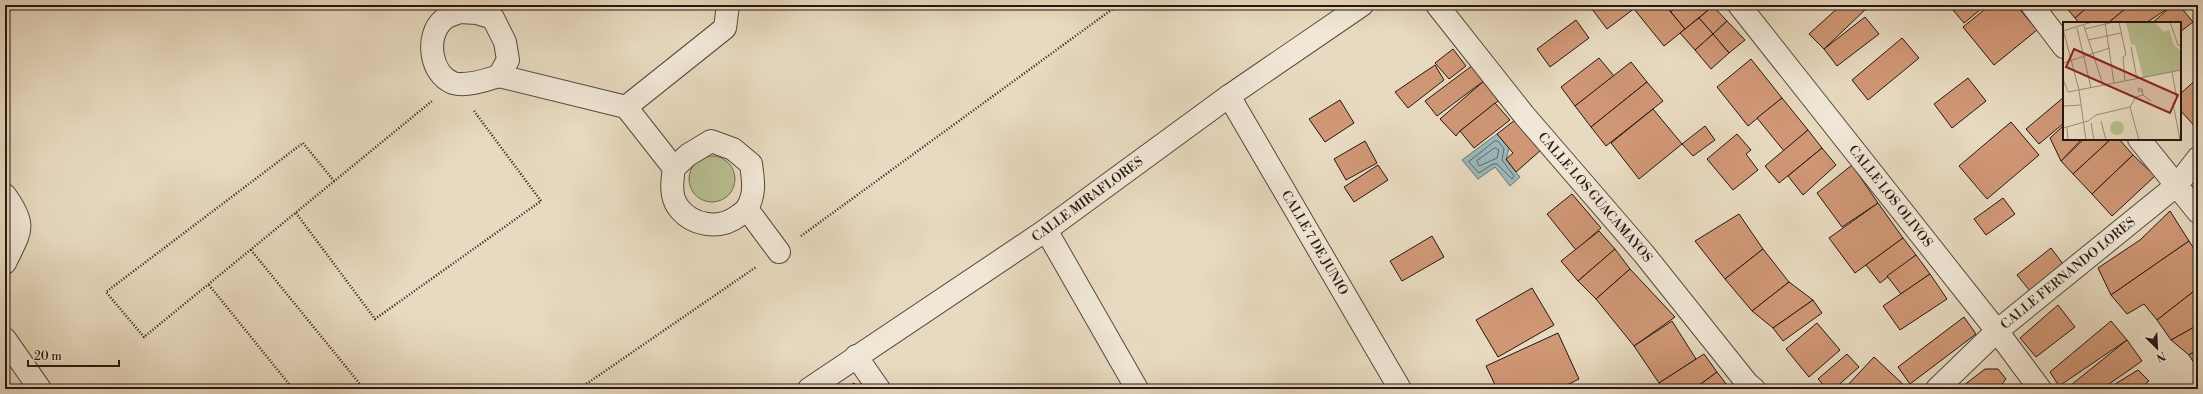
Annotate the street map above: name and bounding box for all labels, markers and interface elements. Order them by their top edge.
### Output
inset map [2063,22,2181,140]
street label: CALLE LOS GUACAMAYOS [1535,129,1656,266]
street label: CALLE LOS OLIVOS [1845,142,1936,251]
street label: CALLE MIRAFLORES [1029,153,1146,245]
street label: CALLE 7 DE JUNIO [1278,188,1351,298]
street label: CALLE FERNANDO LORES [1997,214,2139,333]
north arrow [2137,328,2177,368]
scale bar [28,342,119,368]
text: N [2154,348,2167,365]
text: 20 m [34,349,62,364]

